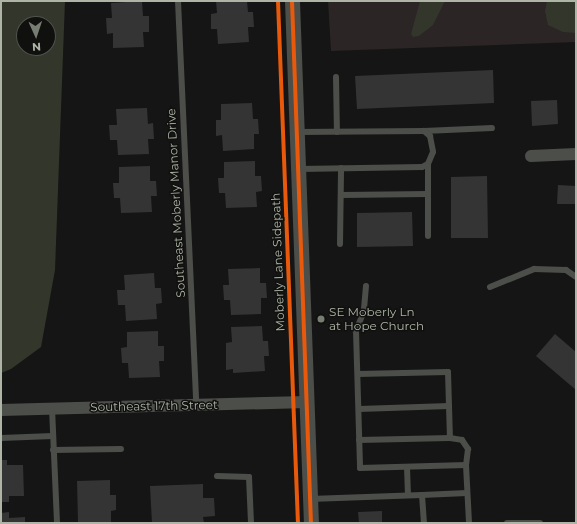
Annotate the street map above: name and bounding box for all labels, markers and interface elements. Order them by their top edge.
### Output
north arrow [16,16,56,56]
text: N [32,40,41,54]
street label: Southeast Moberly Manor Drive [164,108,188,298]
street label: Moberly Lane Sidepath [268,192,288,332]
place label: SE Moberly Ln at Hope Church [329,305,424,333]
marker: SE Moberly Ln at Hope Church [316,314,326,324]
street label: Southeast 17th Street [90,398,218,414]

